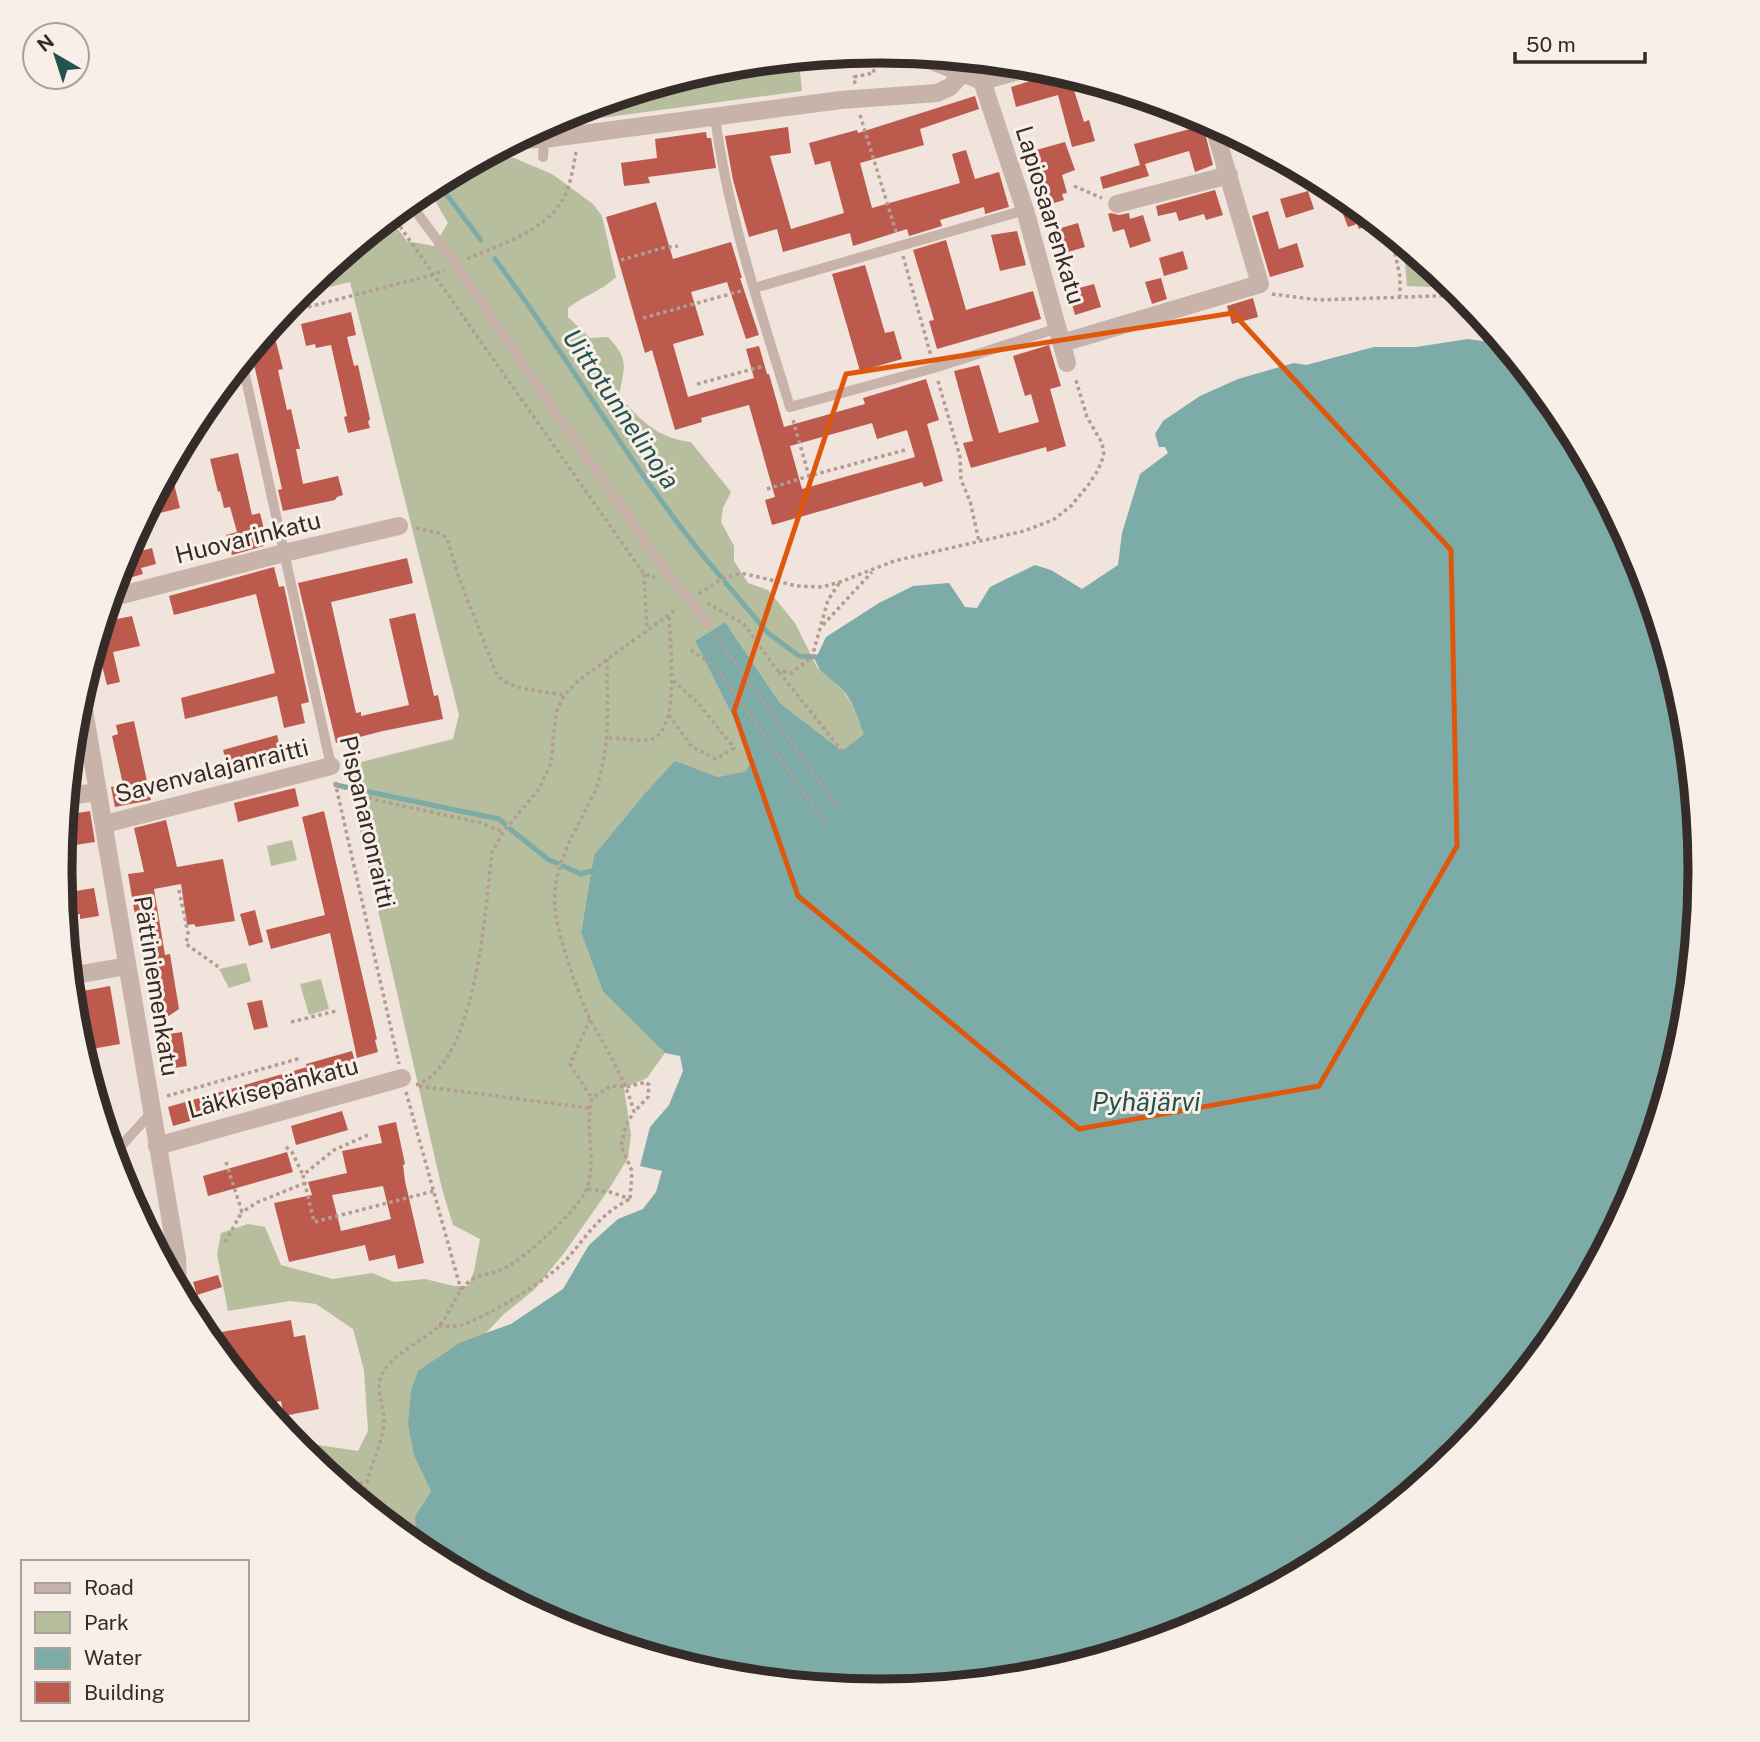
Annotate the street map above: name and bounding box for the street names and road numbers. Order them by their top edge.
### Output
street label: Lapiosaarenkatu [1011,122,1091,307]
street label: Huovarinkatu [172,505,324,569]
street label: Savenvalajanraitti [112,732,311,808]
street label: Pispanaronraitti [335,733,401,911]
street label: Pättiniemenkatu [129,894,185,1078]
street label: Läkkisepänkatu [184,1051,361,1123]

